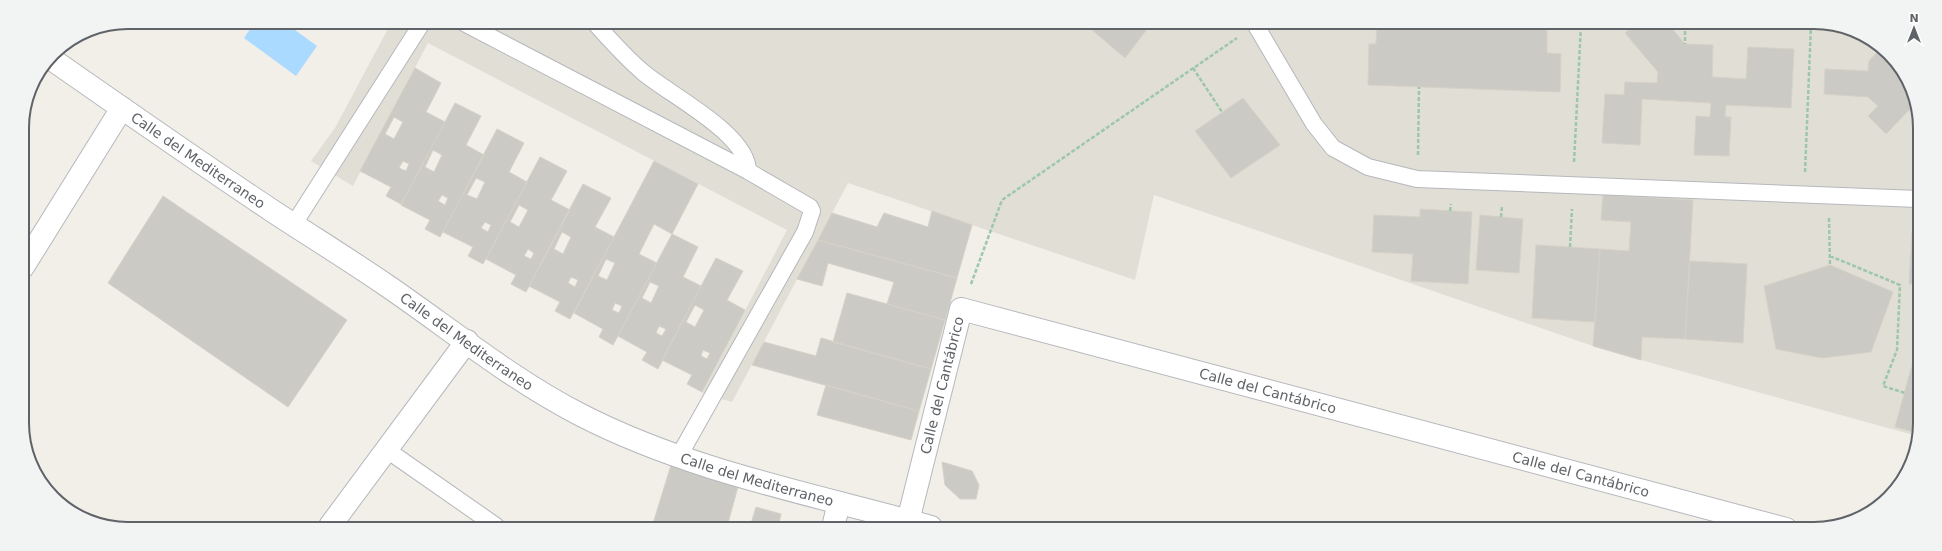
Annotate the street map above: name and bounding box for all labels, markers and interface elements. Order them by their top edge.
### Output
north arrow [1894,8,1934,48]
text: N [1909,12,1919,25]
street label: Calle del Mediterraneo [128,109,268,212]
street label: Calle del Mediterraneo [397,289,536,394]
street label: Calle del Cantábrico [917,315,967,456]
street label: Calle del Cantábrico [1197,365,1338,417]
street label: Calle del Cantábrico [1511,448,1651,500]
street label: Calle del Mediterraneo [678,450,835,509]

